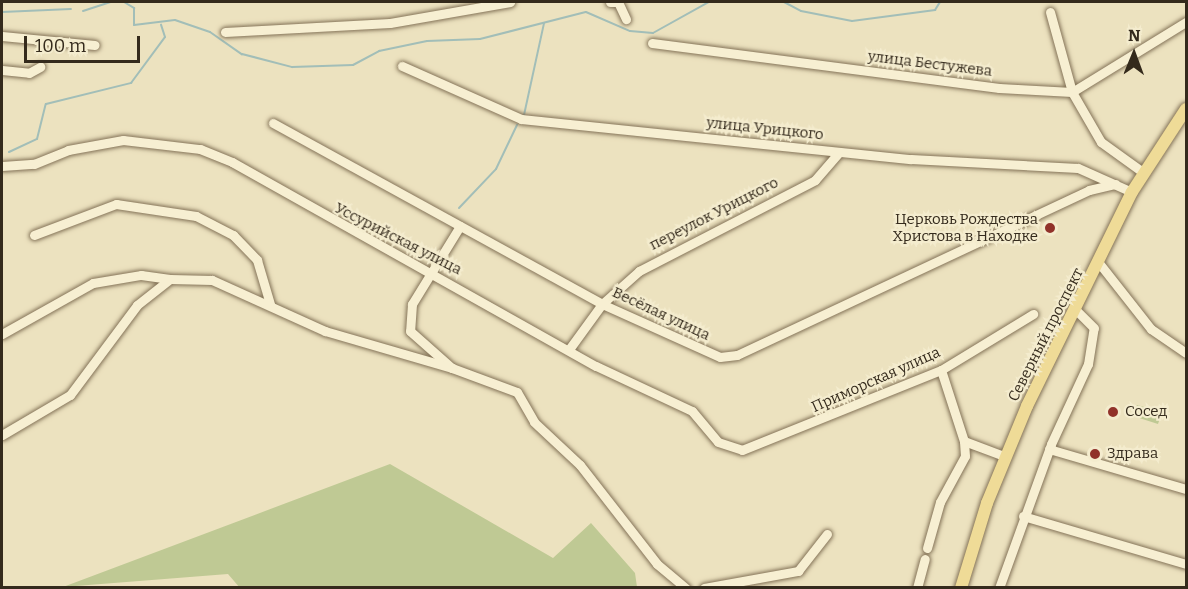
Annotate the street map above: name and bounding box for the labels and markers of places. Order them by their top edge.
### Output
place label: Церковь Рождества Христова в Находке [893,210,1038,245]
marker: Церковь Рождества Христова в Находке [1043,221,1057,235]
place label: Сосед [1125,403,1167,421]
marker: Сосед [1106,405,1120,419]
place label: Здрава [1107,445,1158,463]
marker: Здрава [1088,447,1102,461]

